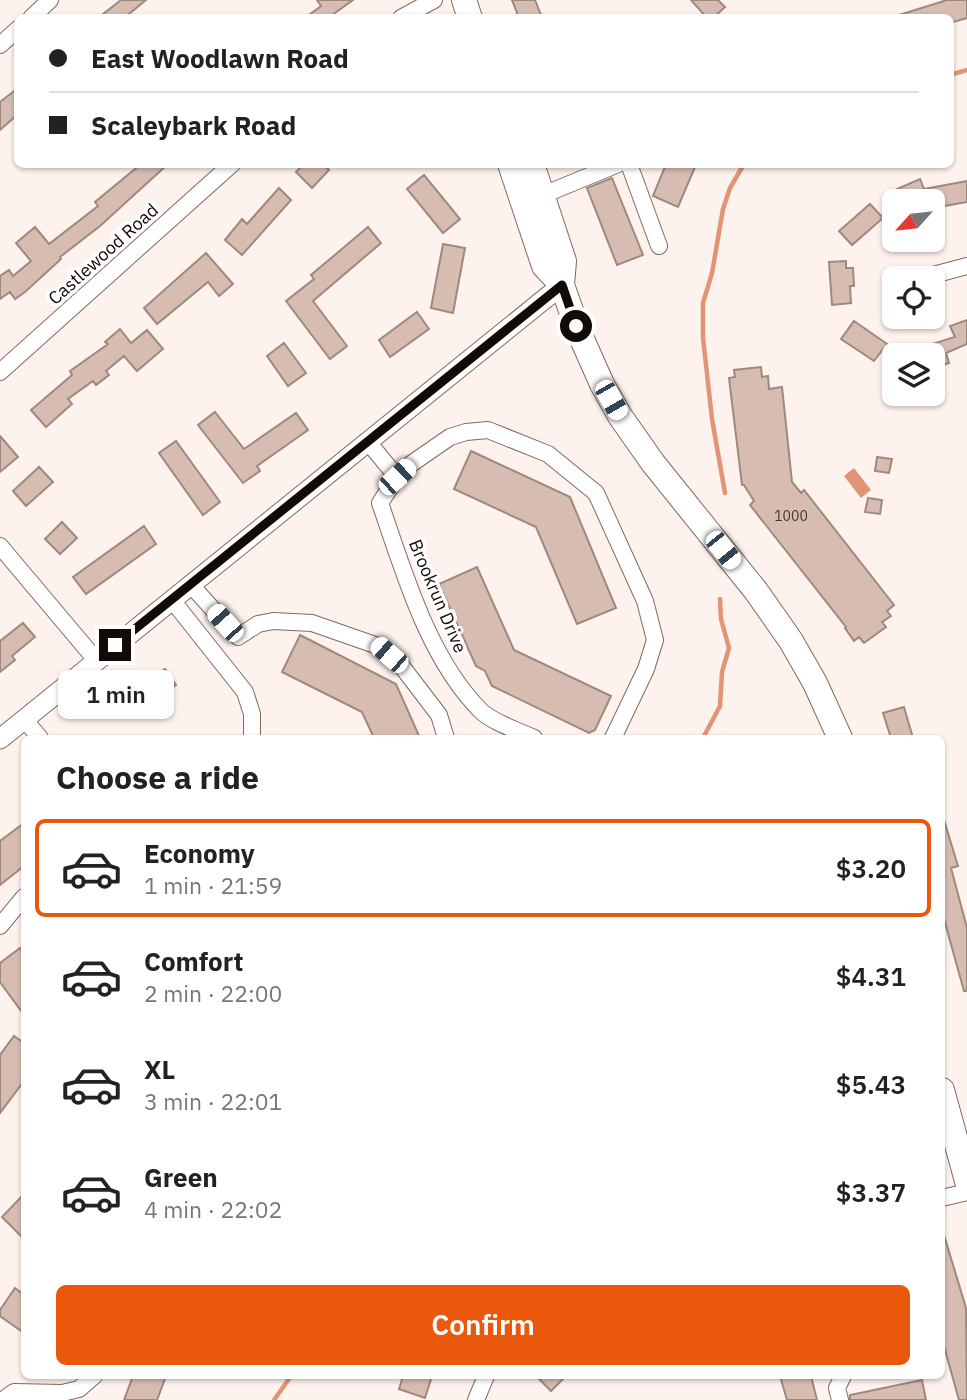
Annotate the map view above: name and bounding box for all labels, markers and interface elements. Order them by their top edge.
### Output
text: East Woodlawn Road [91,41,349,75]
text: Scaleybark Road [91,108,296,142]
north arrow [882,189,945,252]
map controls [882,189,945,406]
street label: Castlewood Road [43,198,163,310]
button: locate [882,266,945,329]
route start [560,310,592,342]
button: layers [882,343,945,406]
car [592,377,631,423]
car [375,455,420,499]
house number: 1000 [774,507,808,525]
car [702,527,745,573]
street label: Brookrun Drive [404,536,472,656]
car [204,600,247,646]
route end [99,629,131,661]
car [367,633,412,677]
callout: 1 min [57,670,173,718]
text: 1 min [86,679,146,709]
text: Choose a ride [56,756,259,798]
text: Economy [144,836,255,870]
icon: car [60,837,123,900]
text: $3.20 [836,851,906,885]
text: 1 min · 21:59 [144,870,282,900]
text: Comfort [144,944,243,978]
icon: car [60,945,123,1008]
text: $4.31 [836,959,906,993]
text: 2 min · 22:00 [144,978,282,1008]
text: XL [144,1052,175,1086]
icon: car [60,1053,123,1116]
text: $5.43 [836,1067,906,1101]
text: 3 min · 22:01 [144,1086,282,1116]
text: Green [144,1160,218,1194]
icon: car [60,1161,123,1224]
text: $3.37 [836,1175,906,1209]
text: 4 min · 22:02 [144,1194,282,1224]
button: Confirm [56,1285,910,1365]

